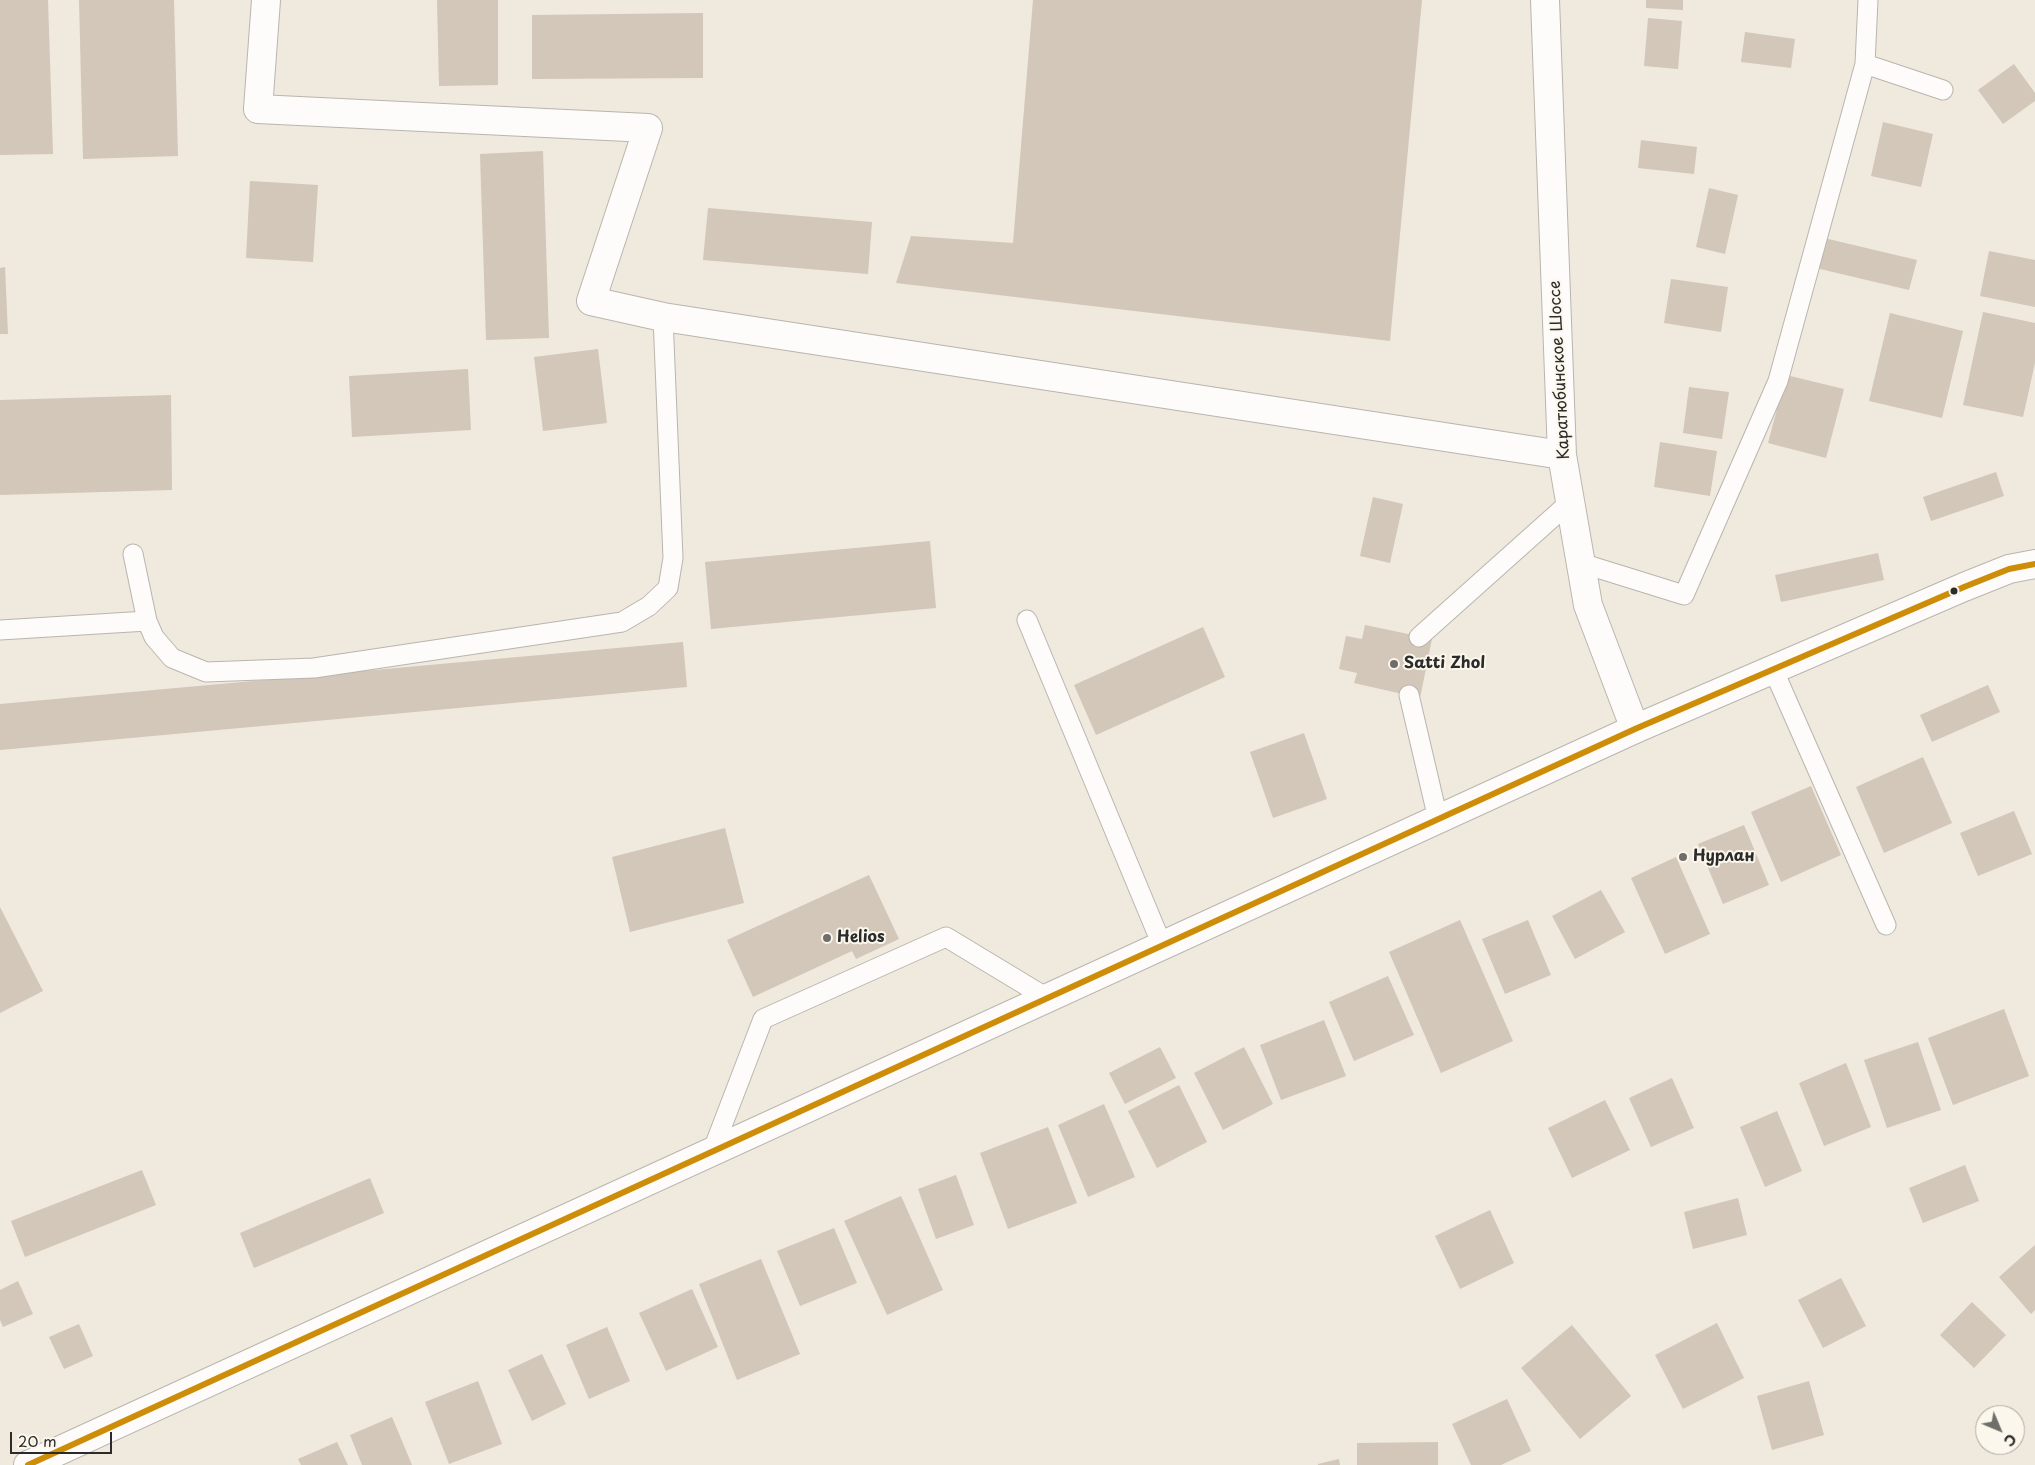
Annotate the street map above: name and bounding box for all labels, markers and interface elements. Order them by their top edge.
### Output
street label: Каратюбинское Шоссе [1546,280,1574,460]
unlabelled marker [1949,586,1959,596]
place label: Satti Zhol [1404,654,1485,674]
marker: Satti Zhol [1388,658,1400,670]
place label: Нурлан [1693,847,1754,867]
marker: Нурлан [1677,851,1689,863]
place label: Helios [837,928,885,948]
marker: Helios [821,932,833,944]
north arrow [1975,1405,2025,1455]
scale bar [12,1422,115,1454]
text: 20 m [18,1429,57,1452]
text: С [1999,1429,2021,1451]

